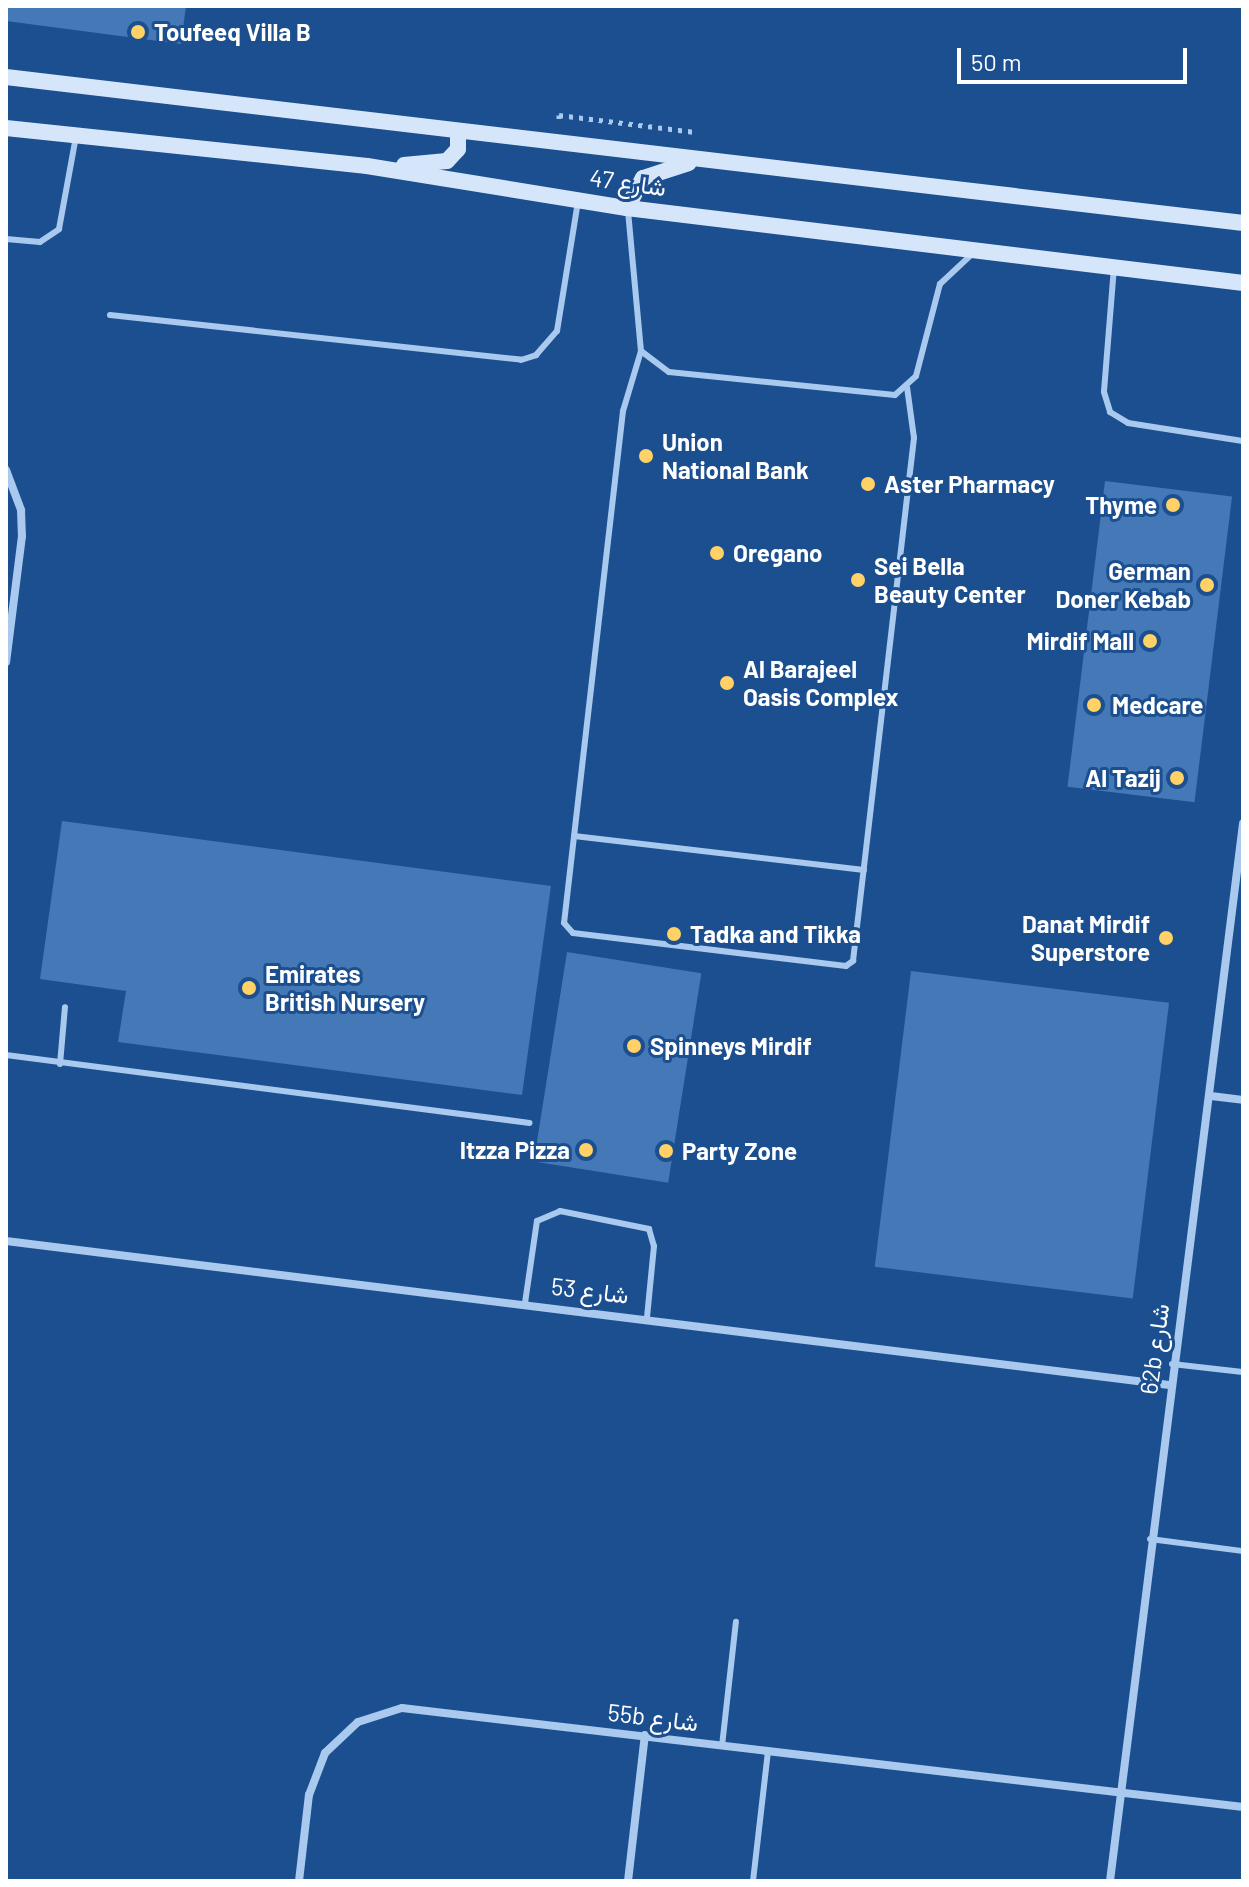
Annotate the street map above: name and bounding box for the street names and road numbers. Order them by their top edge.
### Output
street label: شارع 47 [588,162,668,202]
street label: شارع 53 [550,1271,630,1309]
street label: 62b شارع [1133,1302,1175,1396]
street label: 55b شارع [606,1697,700,1737]

